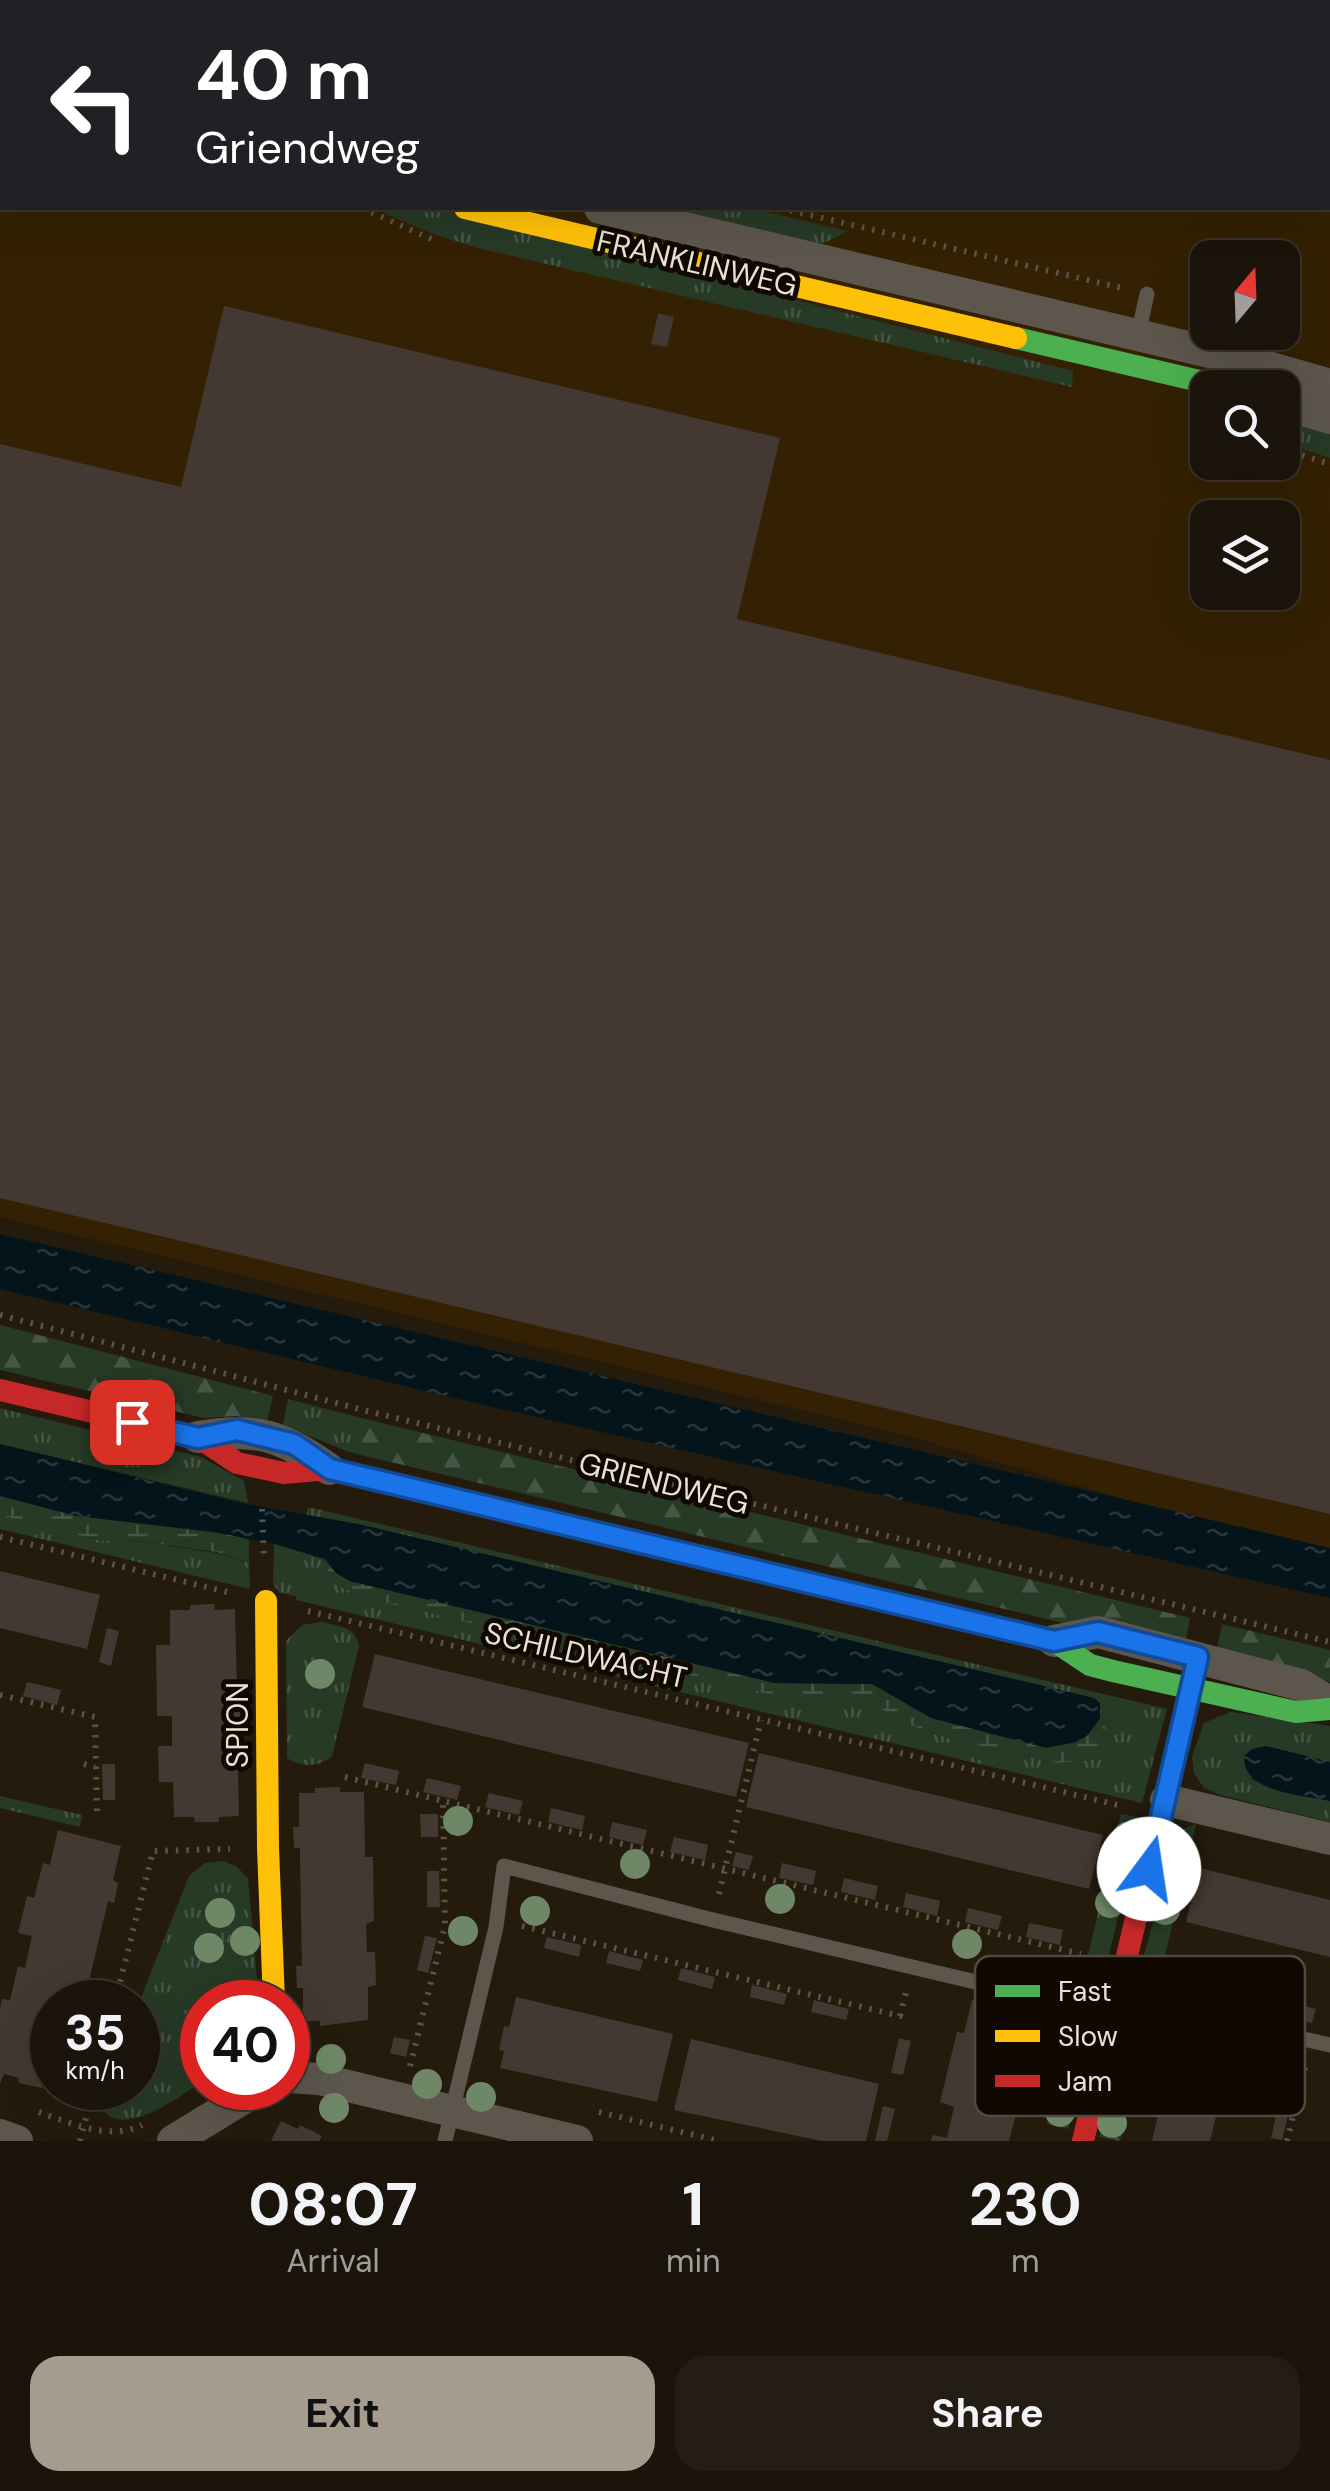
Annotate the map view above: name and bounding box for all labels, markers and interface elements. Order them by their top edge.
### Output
text: 40 m [195,30,372,121]
icon: left [30,40,160,170]
text: Griendweg [195,118,420,177]
street label: FRANKLINWEG [593,221,801,305]
north arrow [1190,240,1300,350]
map controls [1190,240,1300,610]
button: search [1190,370,1300,480]
button: layers [1190,500,1300,610]
pin [90,1380,175,1465]
icon: arrive [105,1395,160,1450]
street label: GRIENDWEG [575,1443,753,1523]
street label: SCHILDWACHT [481,1613,691,1697]
street label: SPION [218,1682,257,1768]
position arrow [1097,1817,1201,1921]
legend [975,1956,1305,2116]
text: Fast [1058,1973,1112,2010]
speed limit sign: 40 [180,1980,310,2110]
text: 35 [64,2000,126,2066]
text: Slow [1058,2018,1118,2055]
text: km/h [65,2054,125,2087]
text: Jam [1058,2063,1112,2100]
text: 08:07 [248,2165,418,2244]
text: 1 [682,2165,704,2244]
text: 230 [969,2165,1082,2244]
text: Arrival [286,2240,380,2282]
text: min [666,2240,721,2282]
text: m [1011,2240,1040,2282]
button: Exit [30,2356,655,2471]
button: Share [675,2356,1300,2471]

